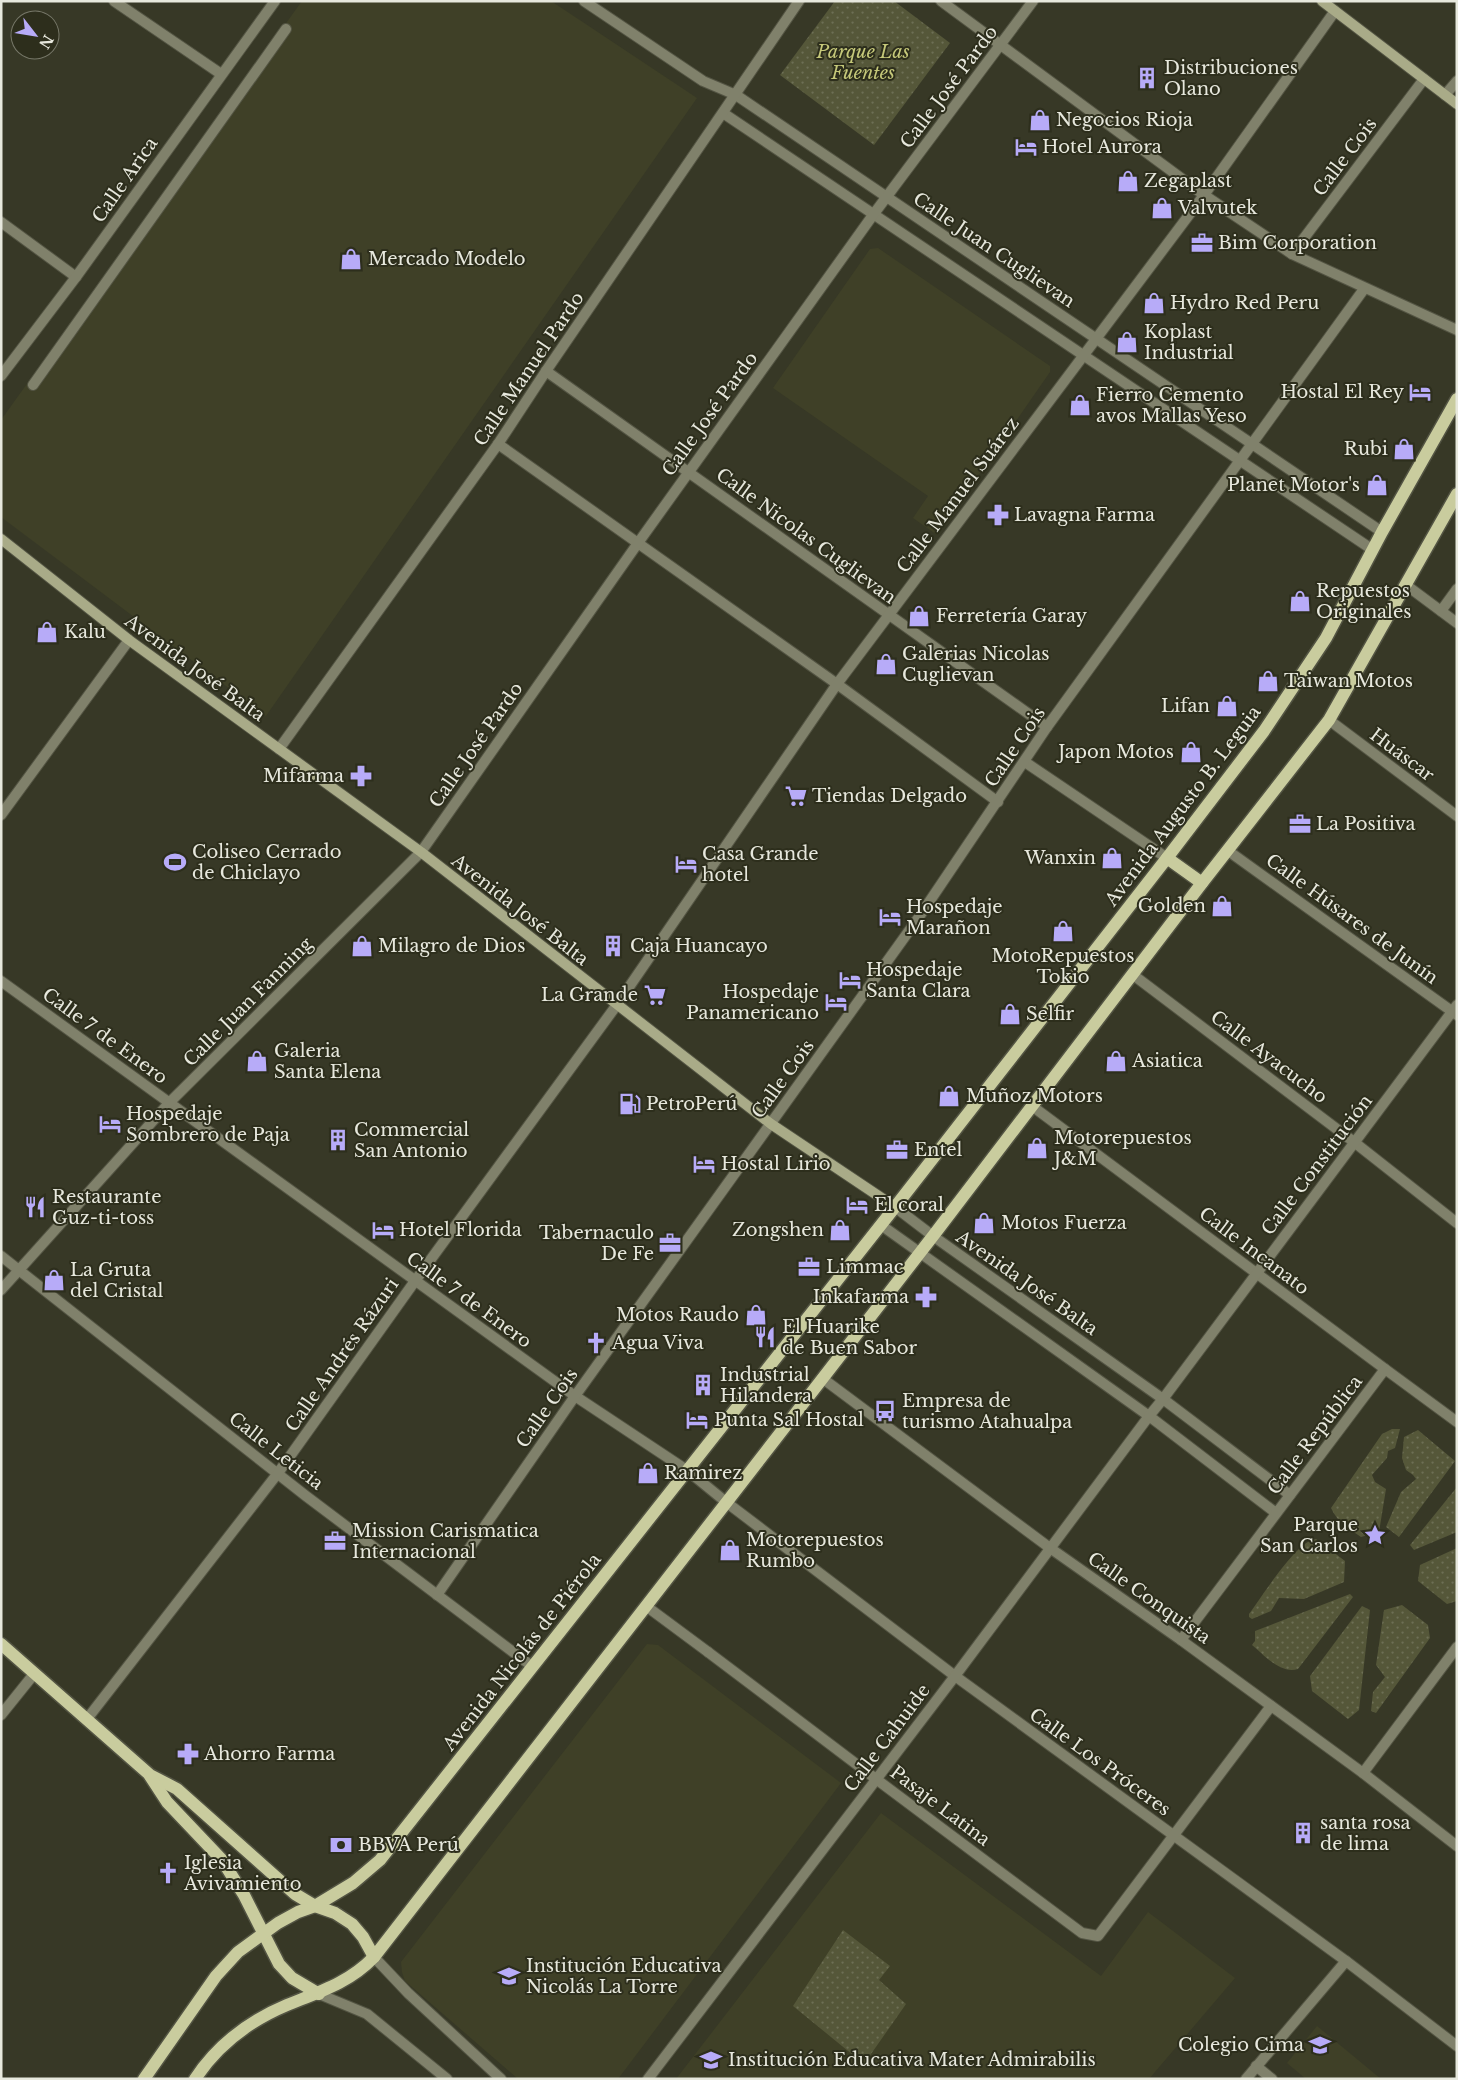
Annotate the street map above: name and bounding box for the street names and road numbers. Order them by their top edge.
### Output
street label: Calle José Pardo [896,21,1002,153]
street label: Calle Cois [1308,114,1382,200]
street label: Calle Arica [88,133,162,227]
street label: Calle Juan Cuglievan [909,188,1079,312]
street label: Calle Manuel Pardo [469,288,589,450]
street label: Calle José Pardo [658,348,762,480]
street label: Calle Manuel Suárez [892,413,1024,577]
street label: Calle Nicolas Cuglievan [712,463,900,609]
street label: Avenida José Balta [120,609,269,726]
street label: Calle José Pardo [425,678,527,812]
street label: Avenida Augusto B. Leguia [1100,701,1266,911]
street label: Calle Cois [980,703,1050,791]
street label: Huáscar [1366,724,1439,787]
street label: Avenida José Balta [446,849,593,970]
street label: Calle Húsares de Junín [1262,849,1442,989]
street label: Calle Juan Fanning [179,933,317,1071]
street label: Calle 7 de Enero [38,983,172,1089]
street label: Calle Ayacucho [1206,1006,1332,1108]
street label: Calle Cois [747,1035,819,1123]
street label: Calle Constitución [1257,1090,1377,1240]
street label: Calle Incanato [1195,1202,1313,1300]
street label: Avenida José Balta [951,1225,1102,1340]
street label: Calle 7 de Enero [402,1247,536,1353]
street label: Calle Andrés Rázuri [281,1274,403,1436]
street label: Calle Cois [512,1364,582,1452]
street label: Calle República [1263,1371,1367,1499]
street label: Calle Leticia [224,1407,328,1495]
street label: Calle Conquista [1083,1547,1215,1649]
street label: Avenida Nicolás de Piérola [437,1549,606,1756]
street label: Calle Cahuide [839,1680,935,1796]
street label: Calle Los Próceres [1025,1703,1175,1821]
street label: Pasaje Latina [886,1761,994,1851]

